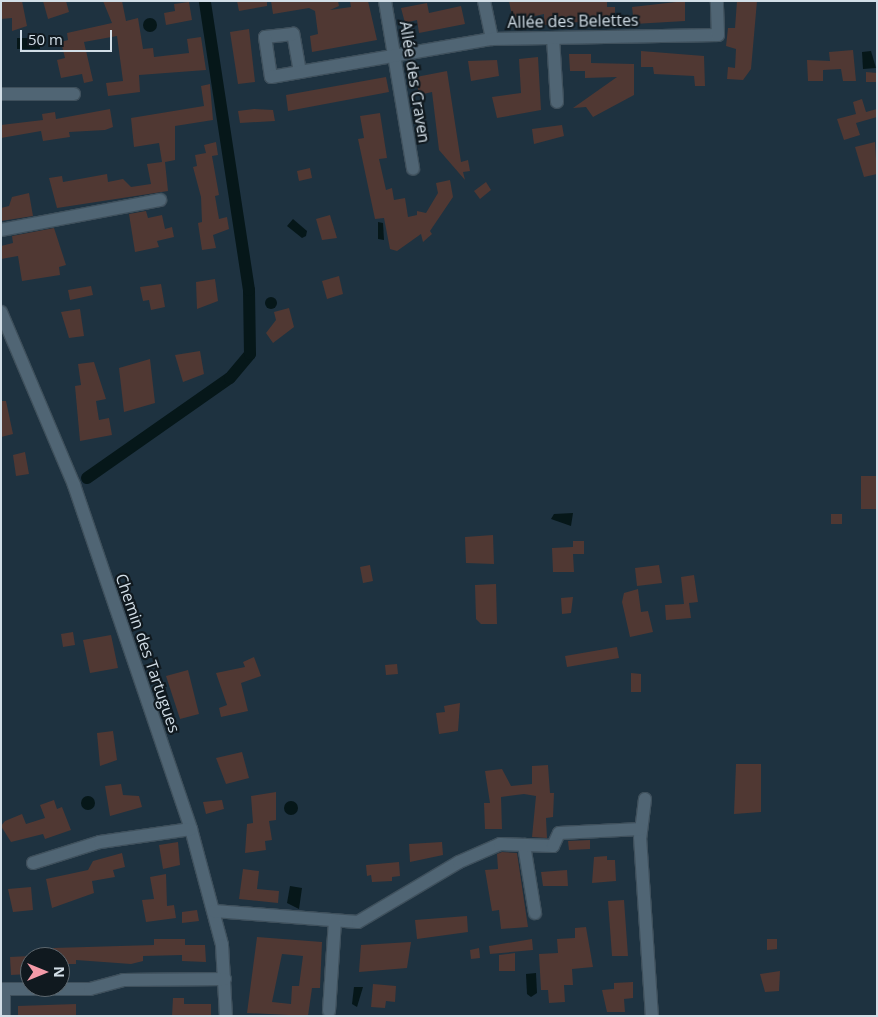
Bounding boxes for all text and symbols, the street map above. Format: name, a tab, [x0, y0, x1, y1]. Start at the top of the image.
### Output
street label: Allée des Belettes	[507, 10, 639, 32]
scale bar	[22, 20, 115, 52]
street label: Allée des Craven	[396, 20, 434, 144]
text: 50 m	[28, 29, 63, 49]
street label: Chemin des Tartugues	[112, 571, 184, 735]
north arrow	[20, 947, 70, 997]
text: N	[50, 966, 69, 978]

